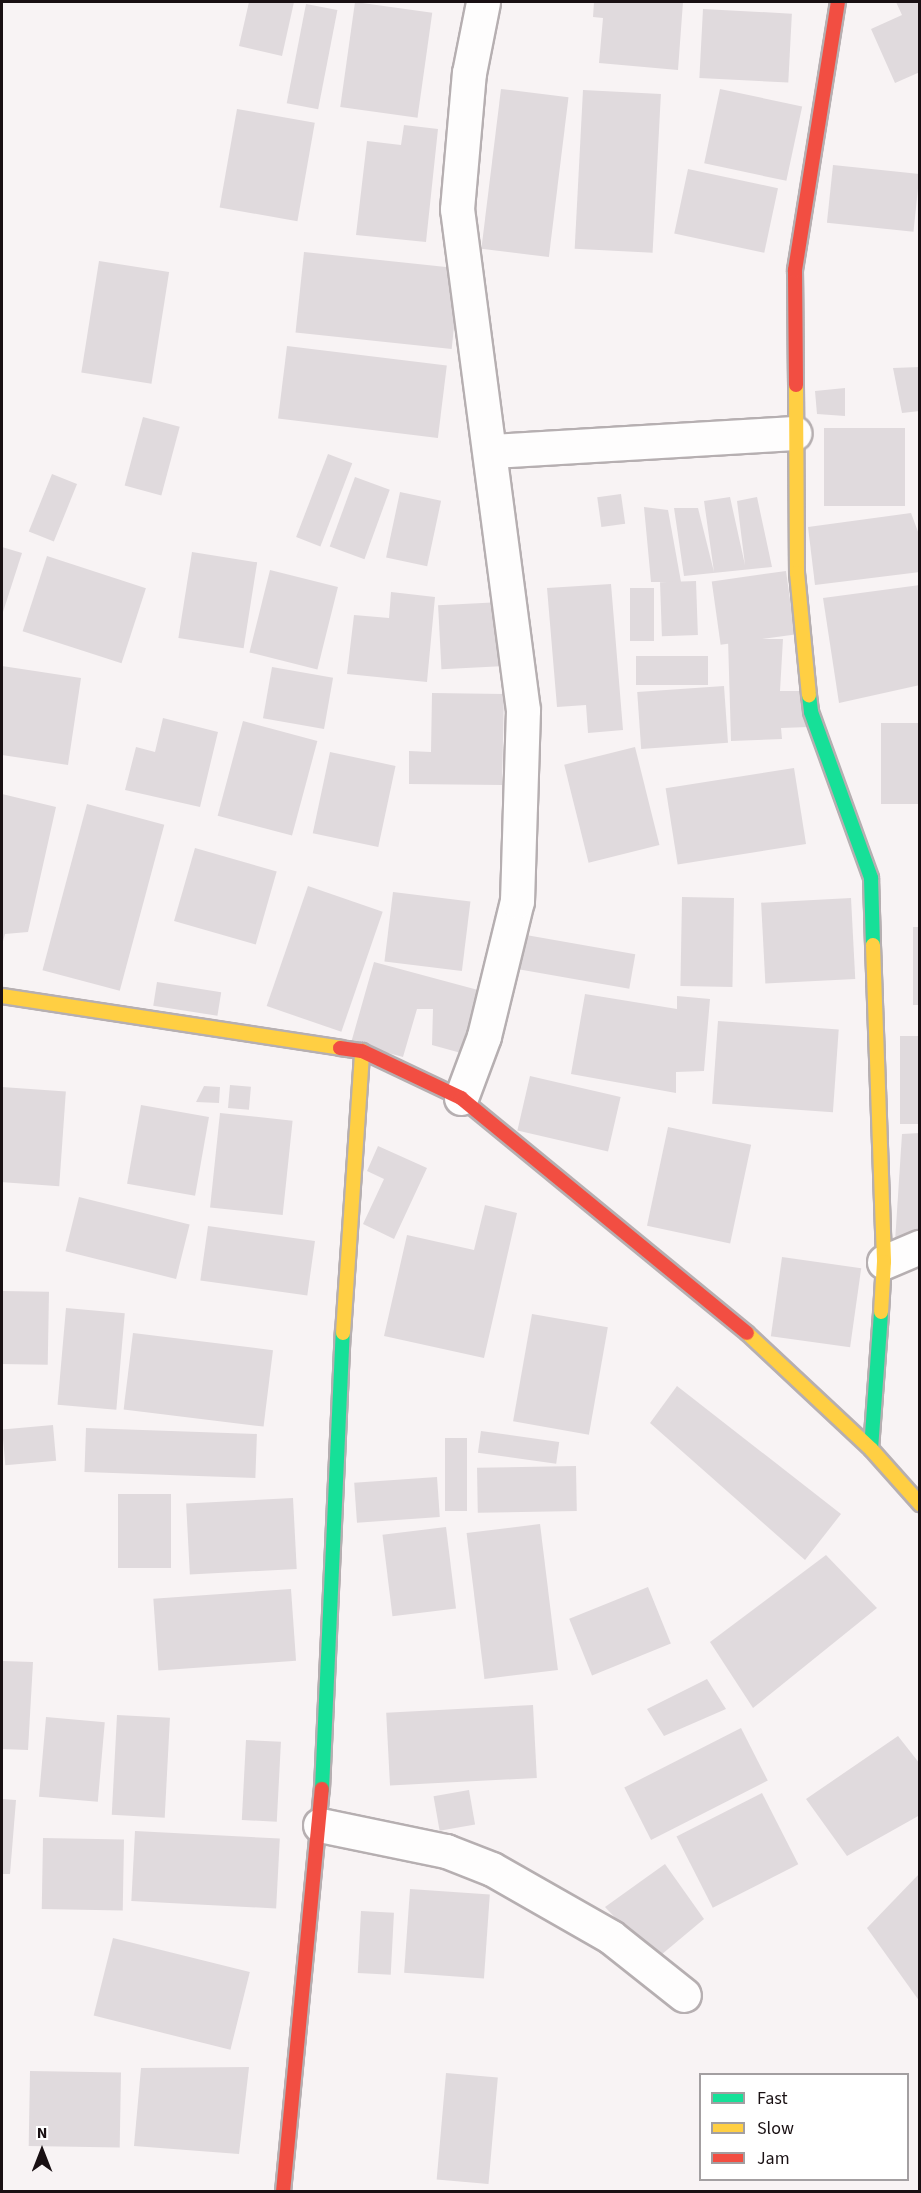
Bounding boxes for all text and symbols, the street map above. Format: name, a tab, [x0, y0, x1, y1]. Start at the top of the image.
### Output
legend	[699, 2073, 909, 2181]
text: Fast	[757, 2086, 788, 2111]
text: Slow	[757, 2116, 794, 2141]
north arrow	[12, 2121, 72, 2181]
text: N	[37, 2122, 47, 2144]
text: Jam	[757, 2146, 790, 2171]

